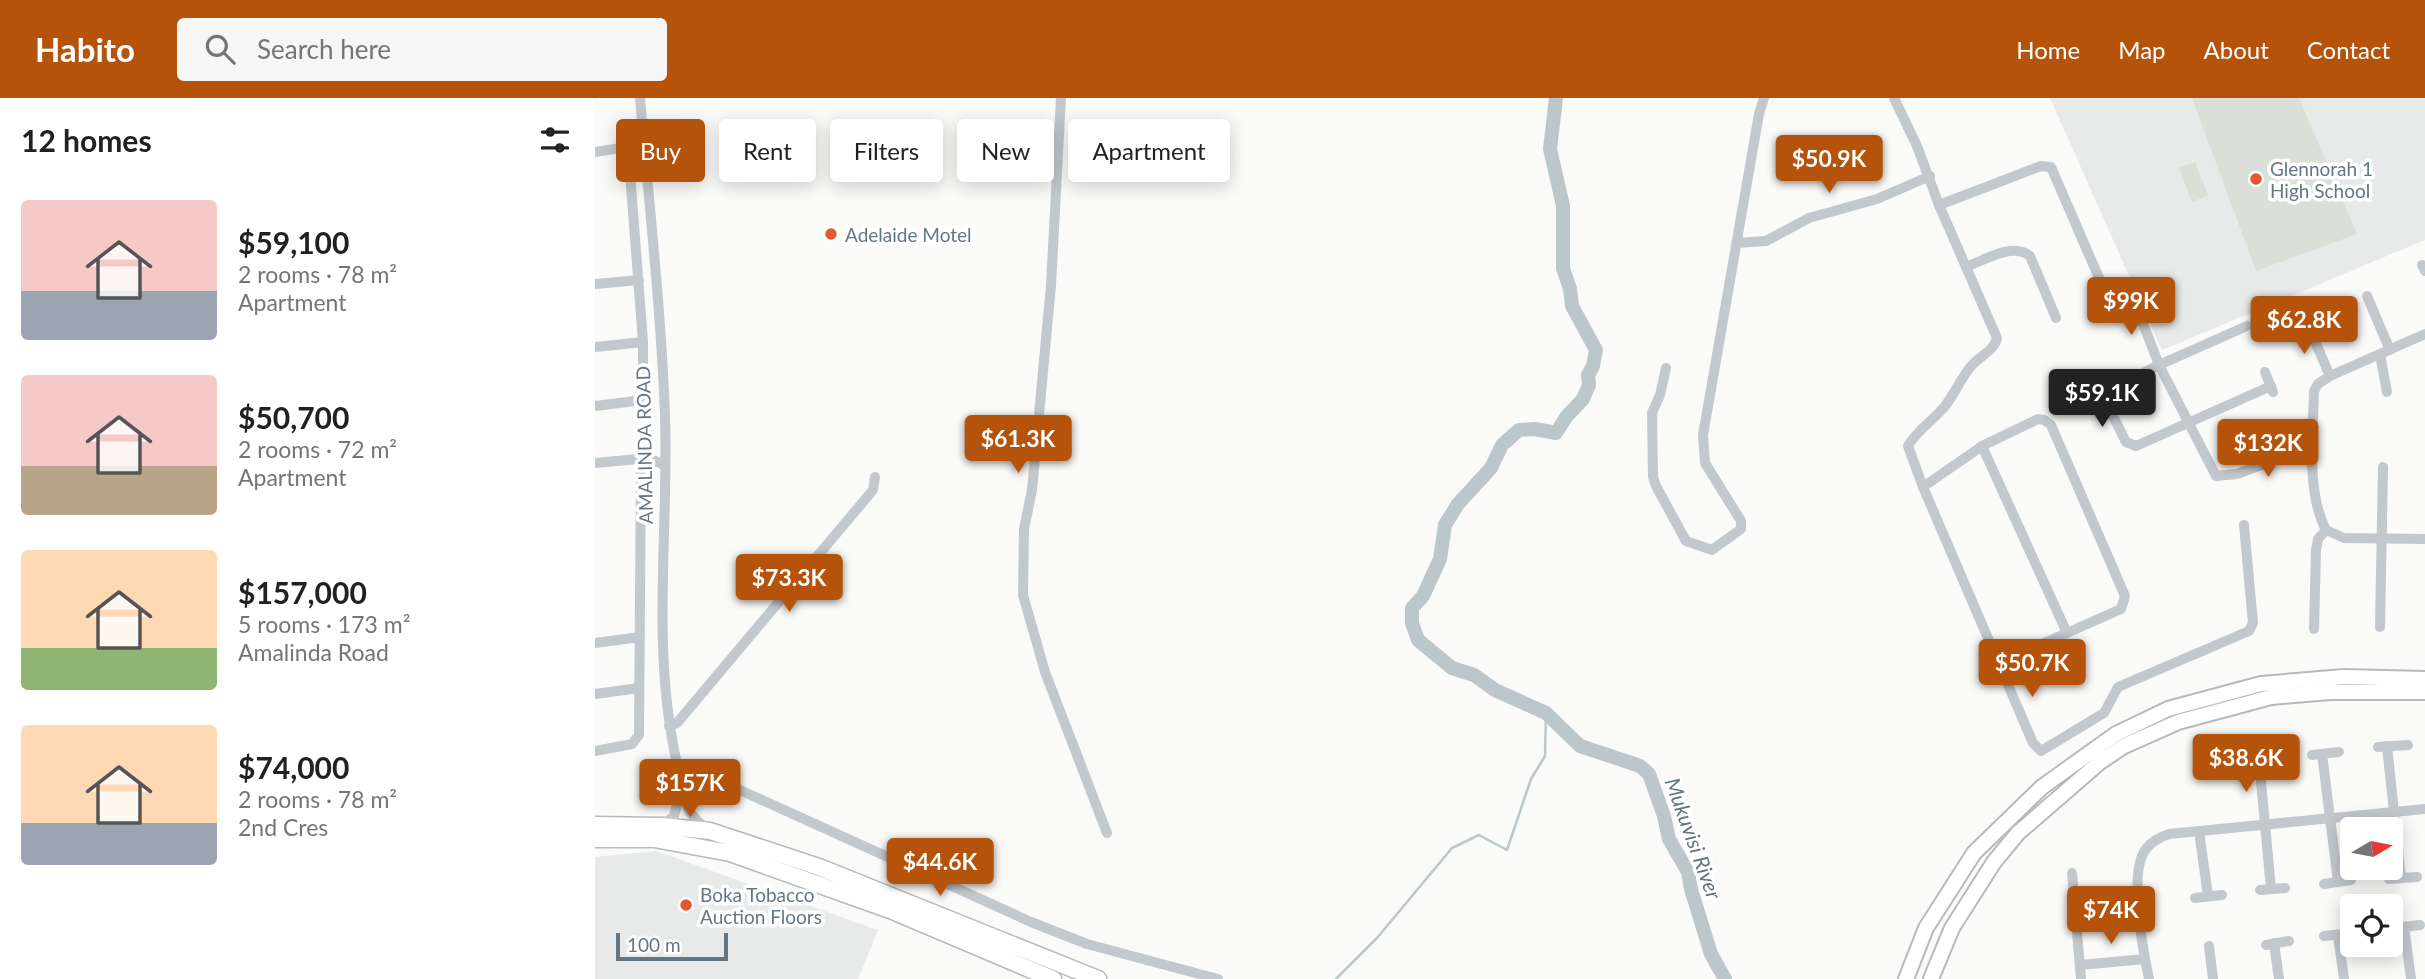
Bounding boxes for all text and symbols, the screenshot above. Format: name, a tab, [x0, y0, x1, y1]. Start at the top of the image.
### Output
search box	[177, 18, 667, 81]
text: Habito	[35, 29, 135, 69]
icon: search	[201, 30, 239, 68]
text: Search here	[257, 33, 391, 65]
text: Home	[2016, 35, 2080, 64]
text: Map	[2118, 35, 2166, 64]
text: About	[2204, 35, 2269, 64]
text: Contact	[2307, 35, 2390, 64]
chip: Buy	[616, 119, 705, 182]
chip: Rent	[719, 119, 816, 182]
chip: Filters	[830, 119, 943, 182]
chip: New	[957, 119, 1054, 182]
chip: Apartment	[1068, 119, 1230, 182]
icon: filters	[536, 121, 574, 159]
text: 12 homes	[21, 122, 152, 158]
pin: $50.9K	[1772, 136, 1886, 195]
text: $50.9K	[1792, 144, 1866, 172]
place label: Glennorah 1 High School	[2270, 157, 2373, 202]
marker: Glennorah 1 High School	[2248, 171, 2264, 187]
place label: Adelaide Motel	[845, 223, 972, 246]
text: $59,100	[238, 224, 349, 260]
marker: Adelaide Motel	[823, 226, 839, 242]
icon: home	[77, 228, 161, 312]
text: 2 rooms · 78 m²	[238, 260, 397, 288]
pin: $99K	[2090, 278, 2172, 337]
text: $99K	[2103, 286, 2159, 314]
text: Apartment	[238, 288, 346, 316]
pin: $62.8K	[2247, 296, 2361, 356]
text: $62.8K	[2267, 305, 2341, 333]
street label: AMALINDA ROAD	[631, 366, 657, 524]
pin: $59.1K	[2045, 370, 2159, 429]
text: $59.1K	[2065, 378, 2139, 406]
text: $50,700	[238, 399, 349, 435]
icon: home	[77, 403, 161, 487]
pin: $61.3K	[961, 416, 1075, 475]
pin: $132K	[2219, 420, 2317, 479]
text: $61.3K	[981, 424, 1055, 452]
text: $132K	[2233, 428, 2303, 456]
text: 2 rooms · 72 m²	[238, 435, 397, 463]
text: Apartment	[238, 463, 346, 491]
pin: $73.3K	[732, 554, 846, 614]
text: $73.3K	[752, 563, 826, 591]
text: $157,000	[238, 574, 367, 610]
icon: home	[77, 578, 161, 662]
text: 5 rooms · 173 m²	[238, 610, 410, 638]
text: Amalinda Road	[238, 638, 389, 666]
pin: $50.7K	[1975, 640, 2089, 699]
text: $50.7K	[1995, 648, 2069, 676]
pin: $38.6K	[2189, 734, 2303, 794]
text: $38.6K	[2209, 743, 2283, 771]
text: $74,000	[238, 749, 349, 785]
icon: home	[77, 753, 161, 837]
pin: $157K	[641, 760, 739, 819]
text: $157K	[655, 768, 725, 796]
water label: Mukuvisi River	[1661, 774, 1728, 903]
text: 2 rooms · 78 m²	[238, 785, 397, 813]
text: 2nd Cres	[238, 813, 328, 841]
north arrow	[2340, 817, 2403, 880]
map controls	[2340, 817, 2403, 957]
pin: $44.6K	[883, 838, 997, 898]
text: $44.6K	[903, 847, 977, 875]
place label: Boka Tobacco Auction Floors	[700, 883, 822, 928]
pin: $74K	[2070, 886, 2152, 946]
button: locate	[2340, 894, 2403, 957]
text: $74K	[2083, 895, 2139, 923]
marker: Boka Tobacco Auction Floors	[678, 897, 694, 913]
scale bar	[616, 930, 728, 962]
text: 100 m	[627, 933, 681, 956]

